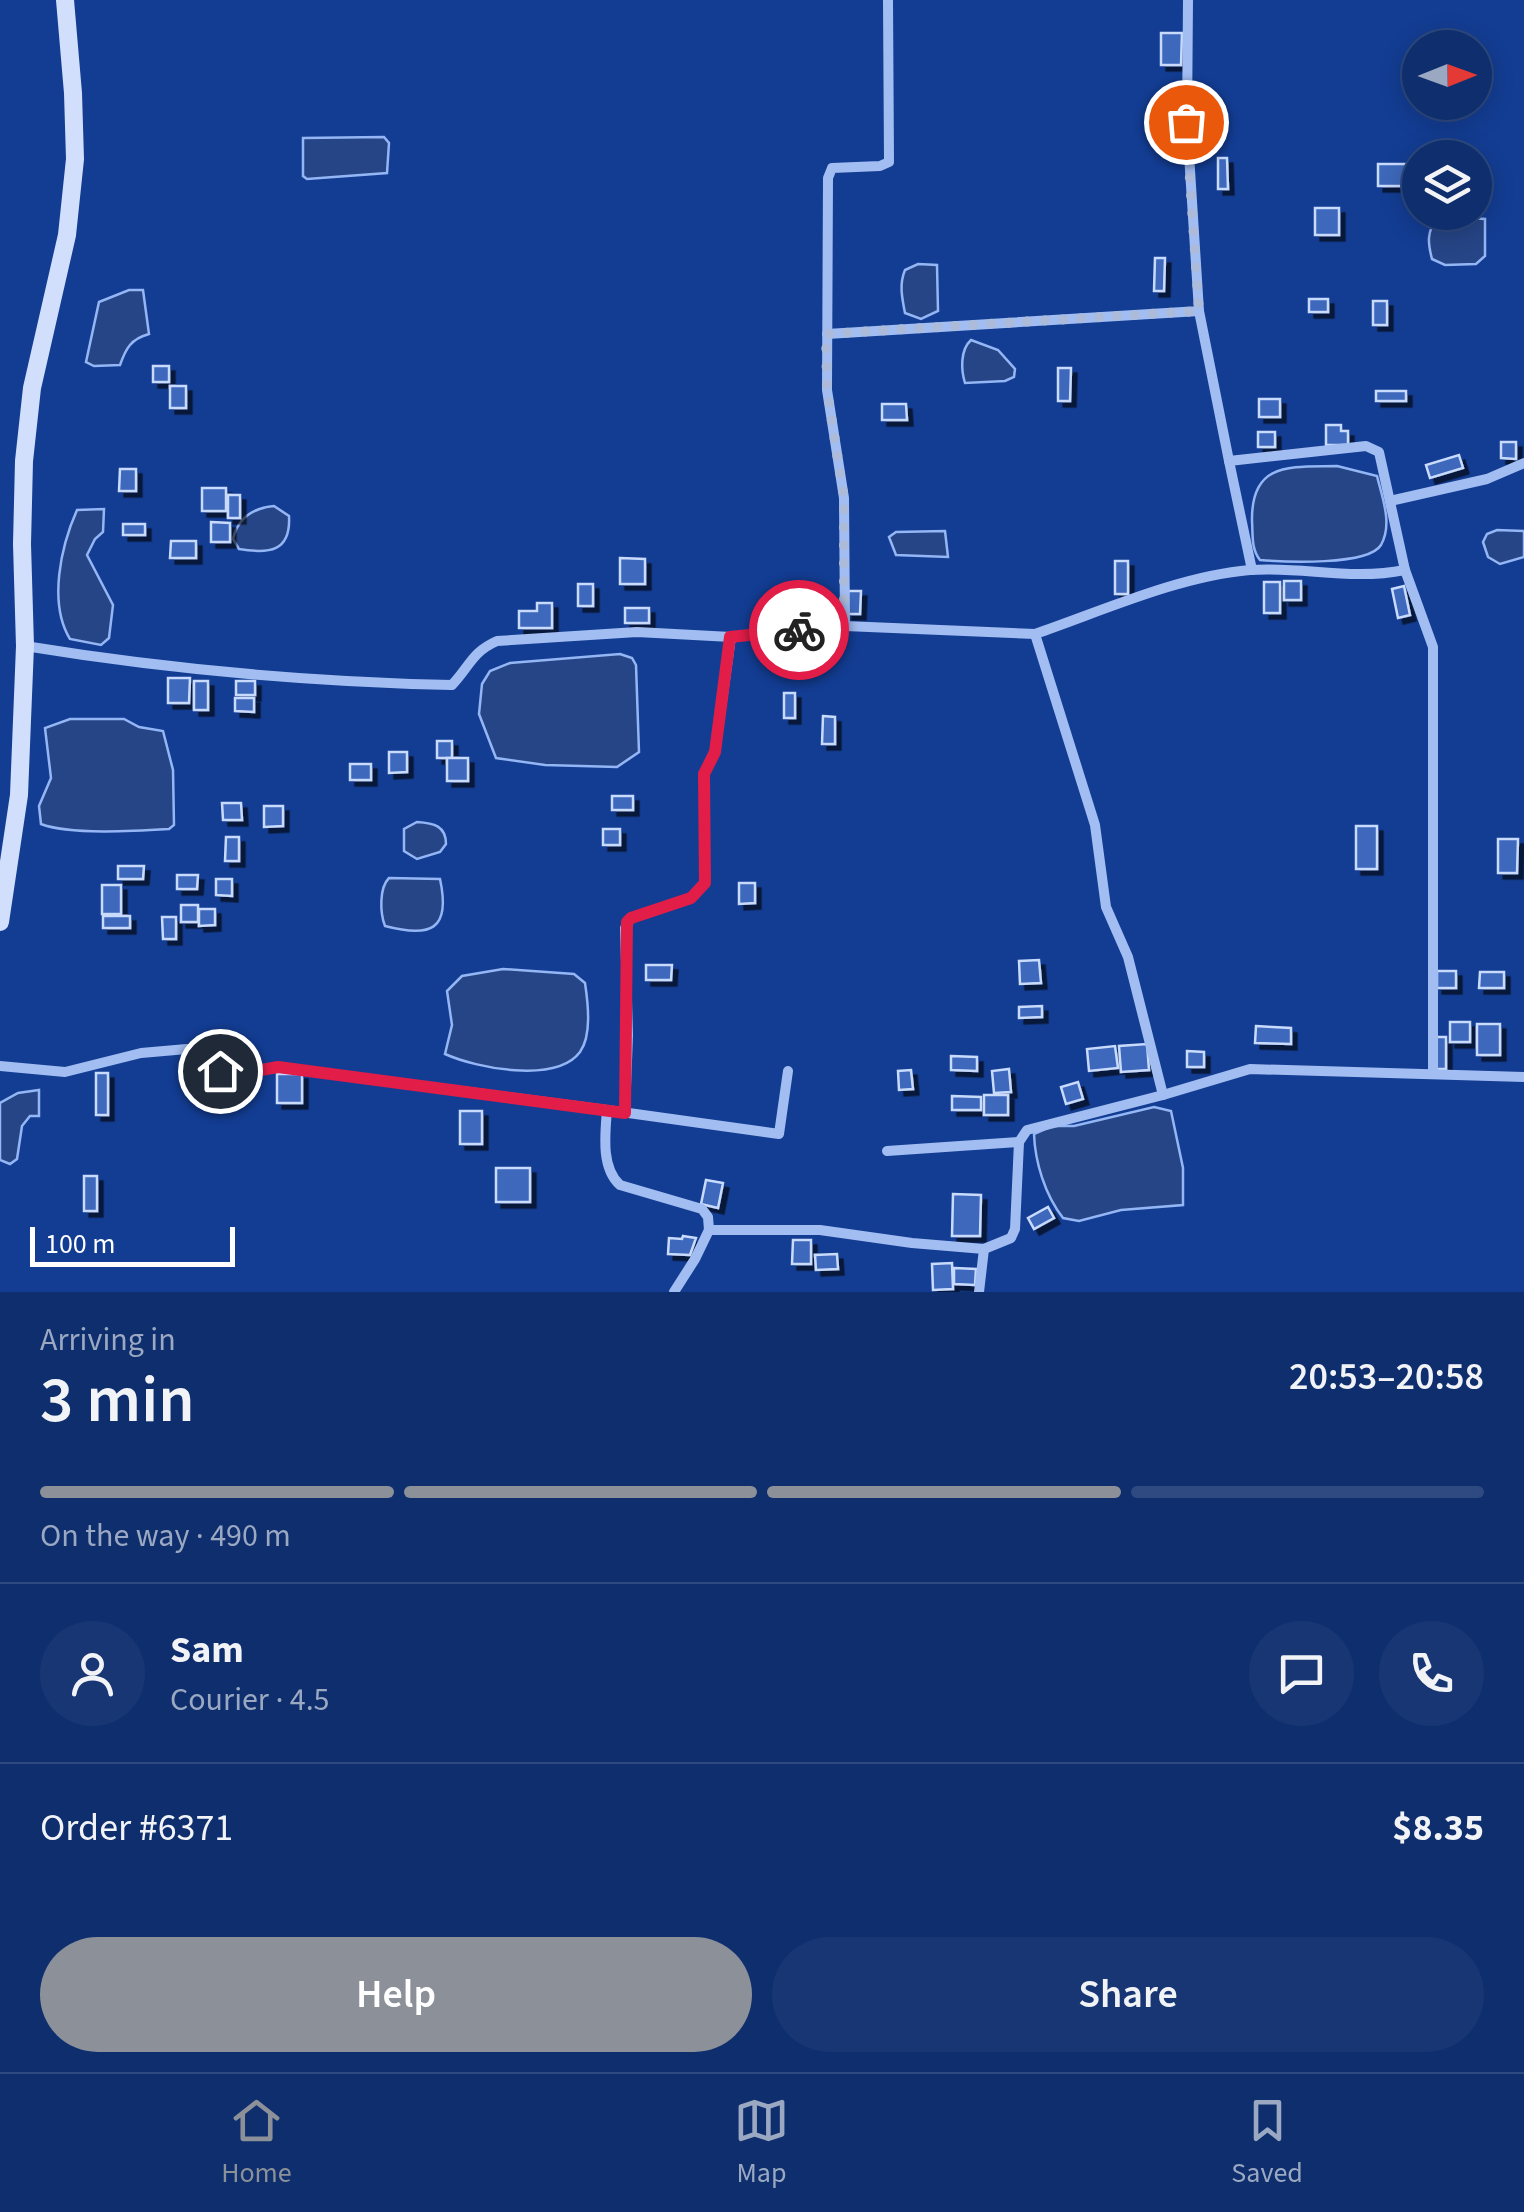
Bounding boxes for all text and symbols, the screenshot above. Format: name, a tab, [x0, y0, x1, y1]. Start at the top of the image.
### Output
north arrow	[1402, 30, 1492, 120]
map controls	[1402, 30, 1492, 230]
pin	[1144, 80, 1229, 165]
icon: bag	[1159, 95, 1214, 150]
button: layers	[1402, 140, 1492, 230]
courier	[749, 580, 849, 680]
icon: bike	[772, 603, 827, 658]
pin	[178, 1029, 263, 1114]
icon: home	[193, 1044, 248, 1099]
scale bar	[30, 1222, 235, 1266]
text: 100 m	[45, 1224, 116, 1264]
text: Arriving in	[40, 1317, 176, 1363]
text: 20:53–20:58	[1289, 1350, 1484, 1404]
text: 3 min	[40, 1354, 195, 1447]
text: On the way · 490 m	[40, 1513, 291, 1559]
button: person	[40, 1621, 145, 1726]
button: chat	[1249, 1621, 1354, 1726]
button: phone	[1379, 1621, 1484, 1726]
text: Sam	[170, 1623, 244, 1677]
text: Courier · 4.5	[170, 1677, 330, 1723]
text: Order #6371	[40, 1801, 233, 1855]
text: $8.35	[1392, 1801, 1484, 1855]
button: Help	[40, 1937, 752, 2052]
button: Share	[772, 1937, 1484, 2052]
tab: Home	[221, 2093, 292, 2193]
tab: Map	[734, 2093, 789, 2193]
tab: Saved	[1231, 2093, 1303, 2193]

